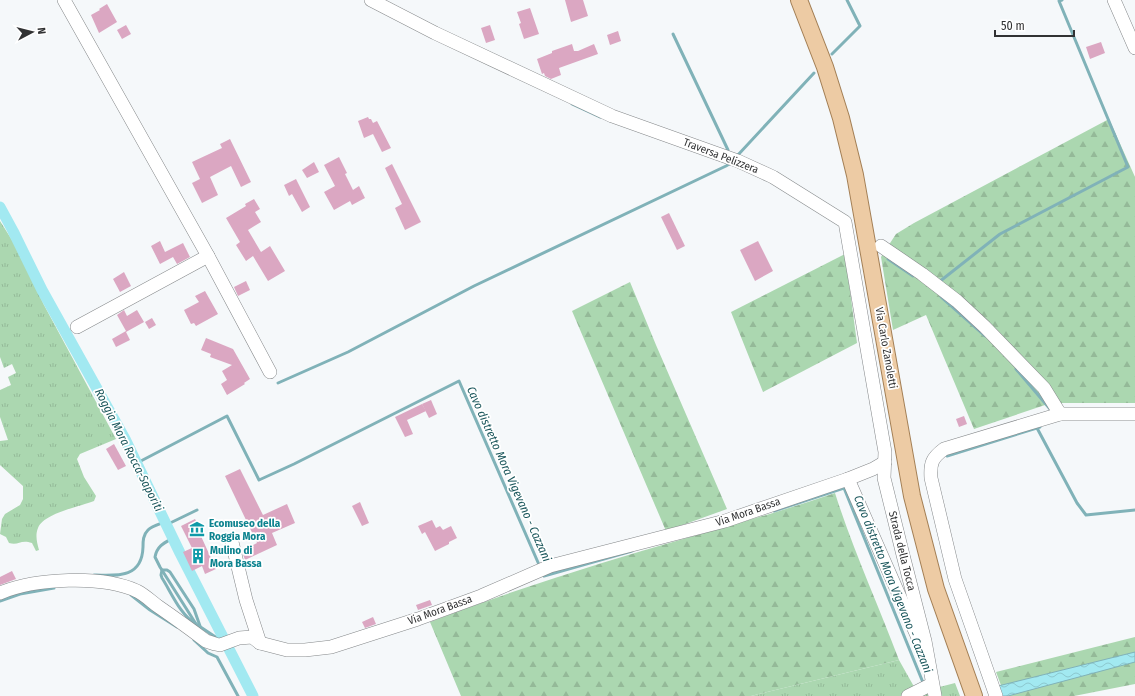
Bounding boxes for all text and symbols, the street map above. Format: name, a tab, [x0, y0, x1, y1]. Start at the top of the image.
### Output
north arrow	[12, 12, 52, 52]
scale bar	[995, 12, 1074, 38]
text: 50 m	[1001, 19, 1025, 33]
text: N	[35, 27, 48, 35]
street label: Traversa Pelizzera	[682, 136, 760, 176]
street label: Via Carlo Zanoletti	[872, 306, 900, 390]
water label: Cavo distretto Mora Vigevano - Cazzani	[464, 384, 554, 564]
water label: Roggia Mora Rocca-Saporiti	[92, 386, 166, 514]
water label: Cavo distretto Mora Vigevano - Cazzani	[851, 493, 935, 675]
street label: Via Mora Bassa	[714, 495, 782, 529]
street label: Strada della Tocca	[886, 510, 918, 592]
place label: Ecomuseo della Roggia Mora	[209, 517, 281, 543]
museum icon: Ecomuseo della Roggia Mora	[188, 520, 206, 538]
place label: Mulino di Mora Bassa	[210, 544, 262, 570]
building icon: Mulino di Mora Bassa	[189, 547, 207, 565]
street label: Via Mora Bassa	[406, 592, 474, 628]

